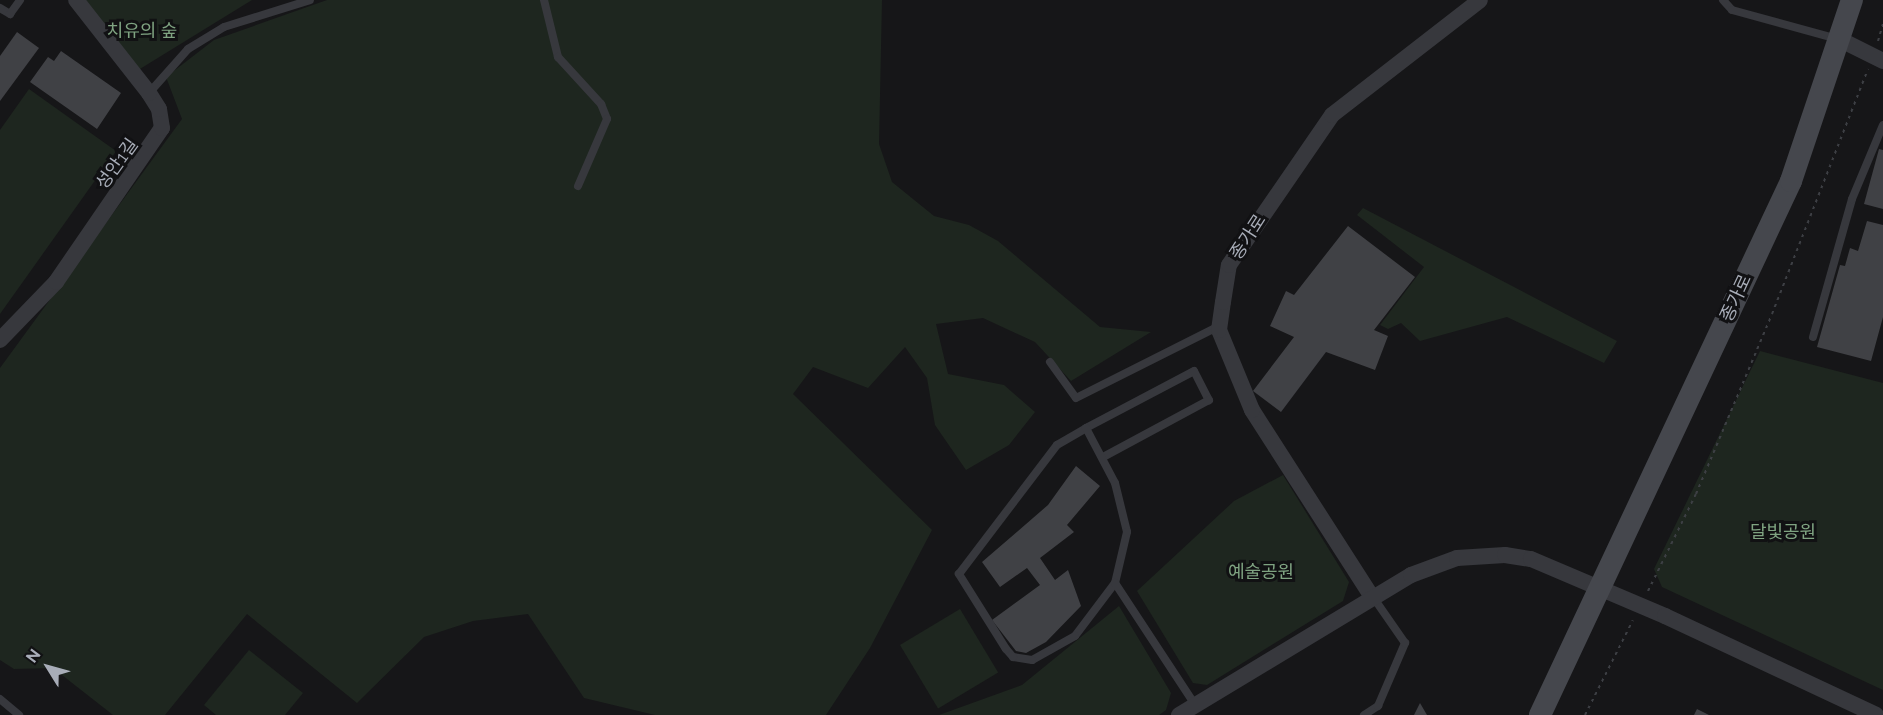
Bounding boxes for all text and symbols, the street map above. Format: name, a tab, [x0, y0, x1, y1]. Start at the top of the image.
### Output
park label: 치유의 숲	[107, 20, 177, 42]
street label: 성안1길	[91, 134, 143, 194]
street label: 종가로	[1225, 210, 1271, 264]
street label: 종가로	[1716, 271, 1756, 325]
park label: 달빛공원	[1750, 521, 1816, 543]
park label: 예술공원	[1228, 561, 1294, 583]
north arrow	[18, 637, 78, 697]
text: N	[22, 645, 44, 666]

